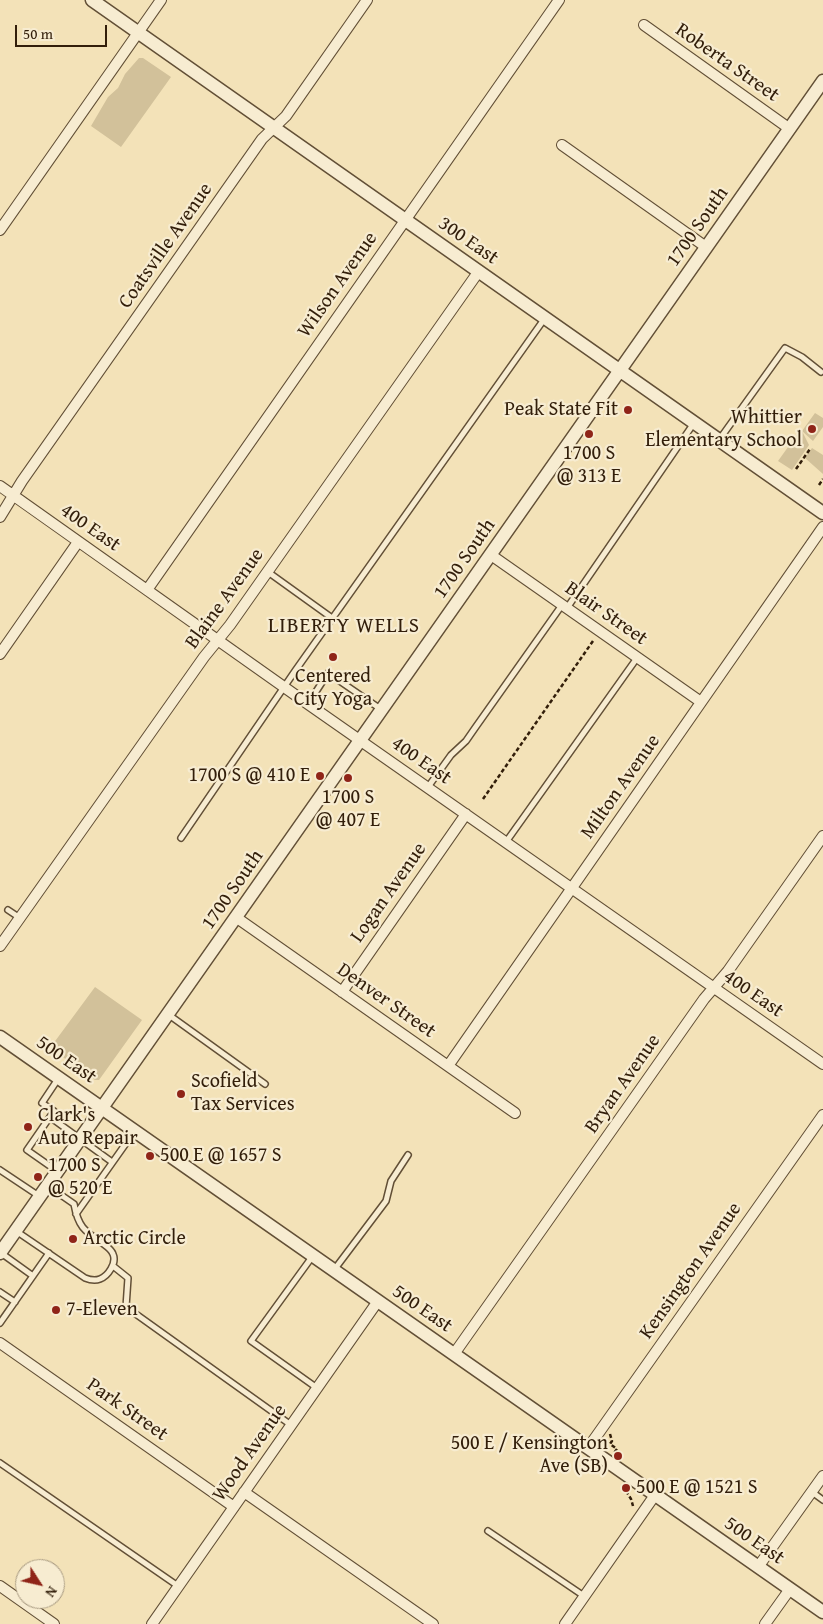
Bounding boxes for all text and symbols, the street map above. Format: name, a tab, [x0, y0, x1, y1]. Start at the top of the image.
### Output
scale bar	[18, 15, 110, 47]
street label: Roberta Street	[670, 18, 784, 108]
text: 50 m	[23, 23, 53, 44]
street label: Coatsville Avenue	[114, 179, 218, 313]
street label: 1700 South	[662, 182, 734, 272]
street label: 300 East	[433, 212, 503, 270]
street label: Wilson Avenue	[293, 228, 383, 342]
place label: Peak State Fit	[504, 398, 618, 422]
marker: Peak State Fit	[622, 404, 634, 416]
place label: Whittier Elementary School	[645, 406, 802, 453]
marker: Whittier Elementary School	[806, 423, 818, 435]
marker: 1700 S @ 313 E	[583, 428, 595, 440]
place label: 1700 S @ 313 E	[557, 442, 621, 489]
street label: 400 East	[55, 499, 125, 557]
street label: 1700 South	[429, 514, 501, 604]
street label: Blaine Avenue	[180, 544, 270, 654]
street label: Blair Street	[560, 577, 652, 651]
district label: LIBERTY WELLS	[266, 614, 422, 640]
marker: Centered City Yoga	[327, 651, 339, 663]
place label: Centered City Yoga	[294, 665, 372, 712]
street label: Milton Avenue	[576, 730, 666, 844]
street label: 400 East	[386, 732, 456, 790]
place label: 1700 S @ 410 E	[188, 764, 310, 788]
marker: 1700 S @ 410 E	[314, 770, 326, 782]
marker: 1700 S @ 407 E	[342, 772, 354, 784]
place label: 1700 S @ 407 E	[316, 786, 380, 833]
street label: Logan Avenue	[346, 838, 432, 948]
street label: 1700 South	[197, 845, 269, 935]
street label: Denver Street	[332, 958, 440, 1044]
street label: 400 East	[718, 965, 788, 1023]
street label: Bryan Avenue	[580, 1030, 666, 1138]
street label: 500 East	[31, 1031, 101, 1089]
place label: Scofield Tax Services	[191, 1070, 295, 1117]
marker: Scofield Tax Services	[175, 1088, 187, 1100]
place label: Clark's Auto Repair	[38, 1104, 138, 1151]
marker: Clark's Auto Repair	[22, 1121, 34, 1133]
place label: 500 E @ 1657 S	[160, 1144, 282, 1168]
marker: 500 E @ 1657 S	[144, 1150, 156, 1162]
place label: 1700 S @ 520 E	[48, 1154, 112, 1201]
marker: 1700 S @ 520 E	[32, 1171, 44, 1183]
street label: Kensington Avenue	[635, 1198, 747, 1344]
place label: Arctic Circle	[83, 1227, 186, 1251]
marker: Arctic Circle	[67, 1233, 79, 1245]
street label: 500 East	[387, 1280, 457, 1338]
place label: 7-Eleven	[66, 1298, 138, 1322]
marker: 7-Eleven	[50, 1304, 62, 1316]
street label: Park Street	[82, 1373, 172, 1447]
street label: Wood Avenue	[208, 1400, 292, 1506]
place label: 500 E / Kensington Ave (SB)	[451, 1432, 608, 1479]
marker: 500 E / Kensington Ave (SB)	[612, 1450, 624, 1462]
place label: 500 E @ 1521 S	[636, 1476, 758, 1500]
marker: 500 E @ 1521 S	[620, 1482, 632, 1494]
street label: 500 East	[719, 1512, 789, 1570]
north arrow	[15, 1559, 65, 1609]
text: N	[41, 1582, 62, 1602]

